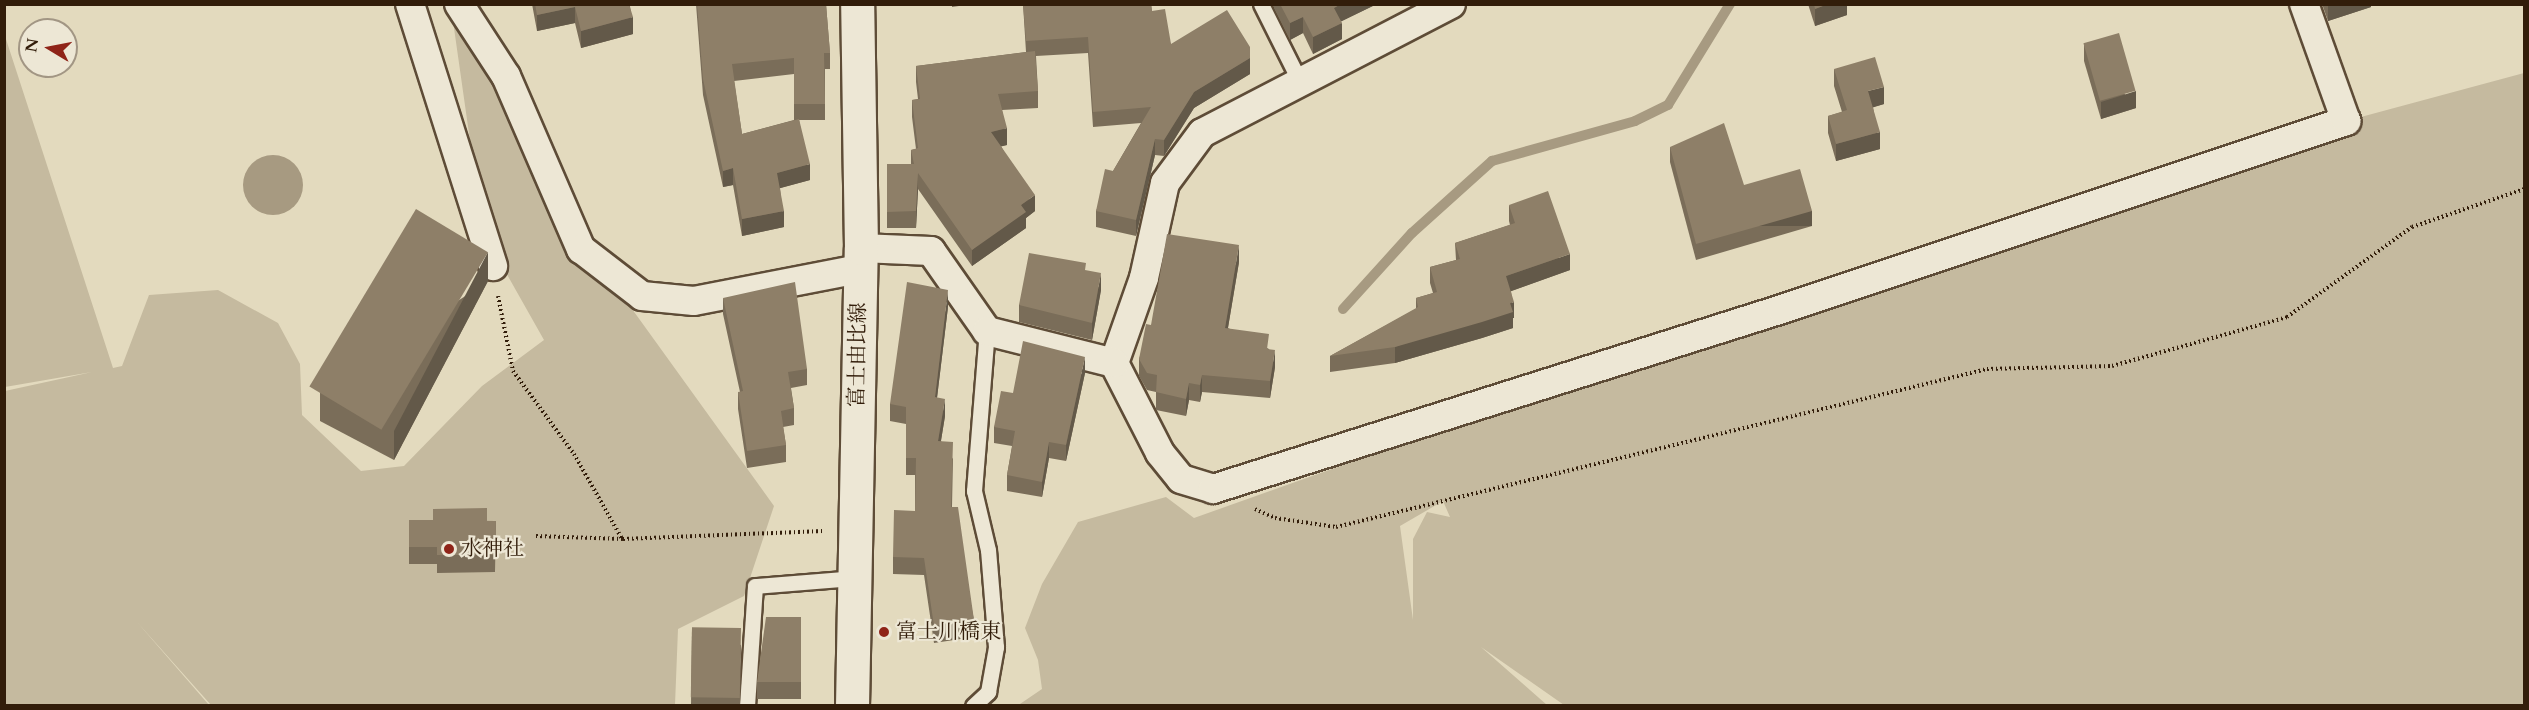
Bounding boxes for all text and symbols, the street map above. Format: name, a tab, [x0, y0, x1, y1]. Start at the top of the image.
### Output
north arrow	[18, 18, 78, 78]
text: N	[20, 36, 44, 54]
street label: 富士由比線	[844, 302, 872, 408]
place label: 水神社	[461, 536, 524, 562]
marker: 水神社	[442, 542, 456, 556]
place label: 富士川橋東	[896, 619, 1001, 645]
marker: 富士川橋東	[877, 625, 891, 639]

